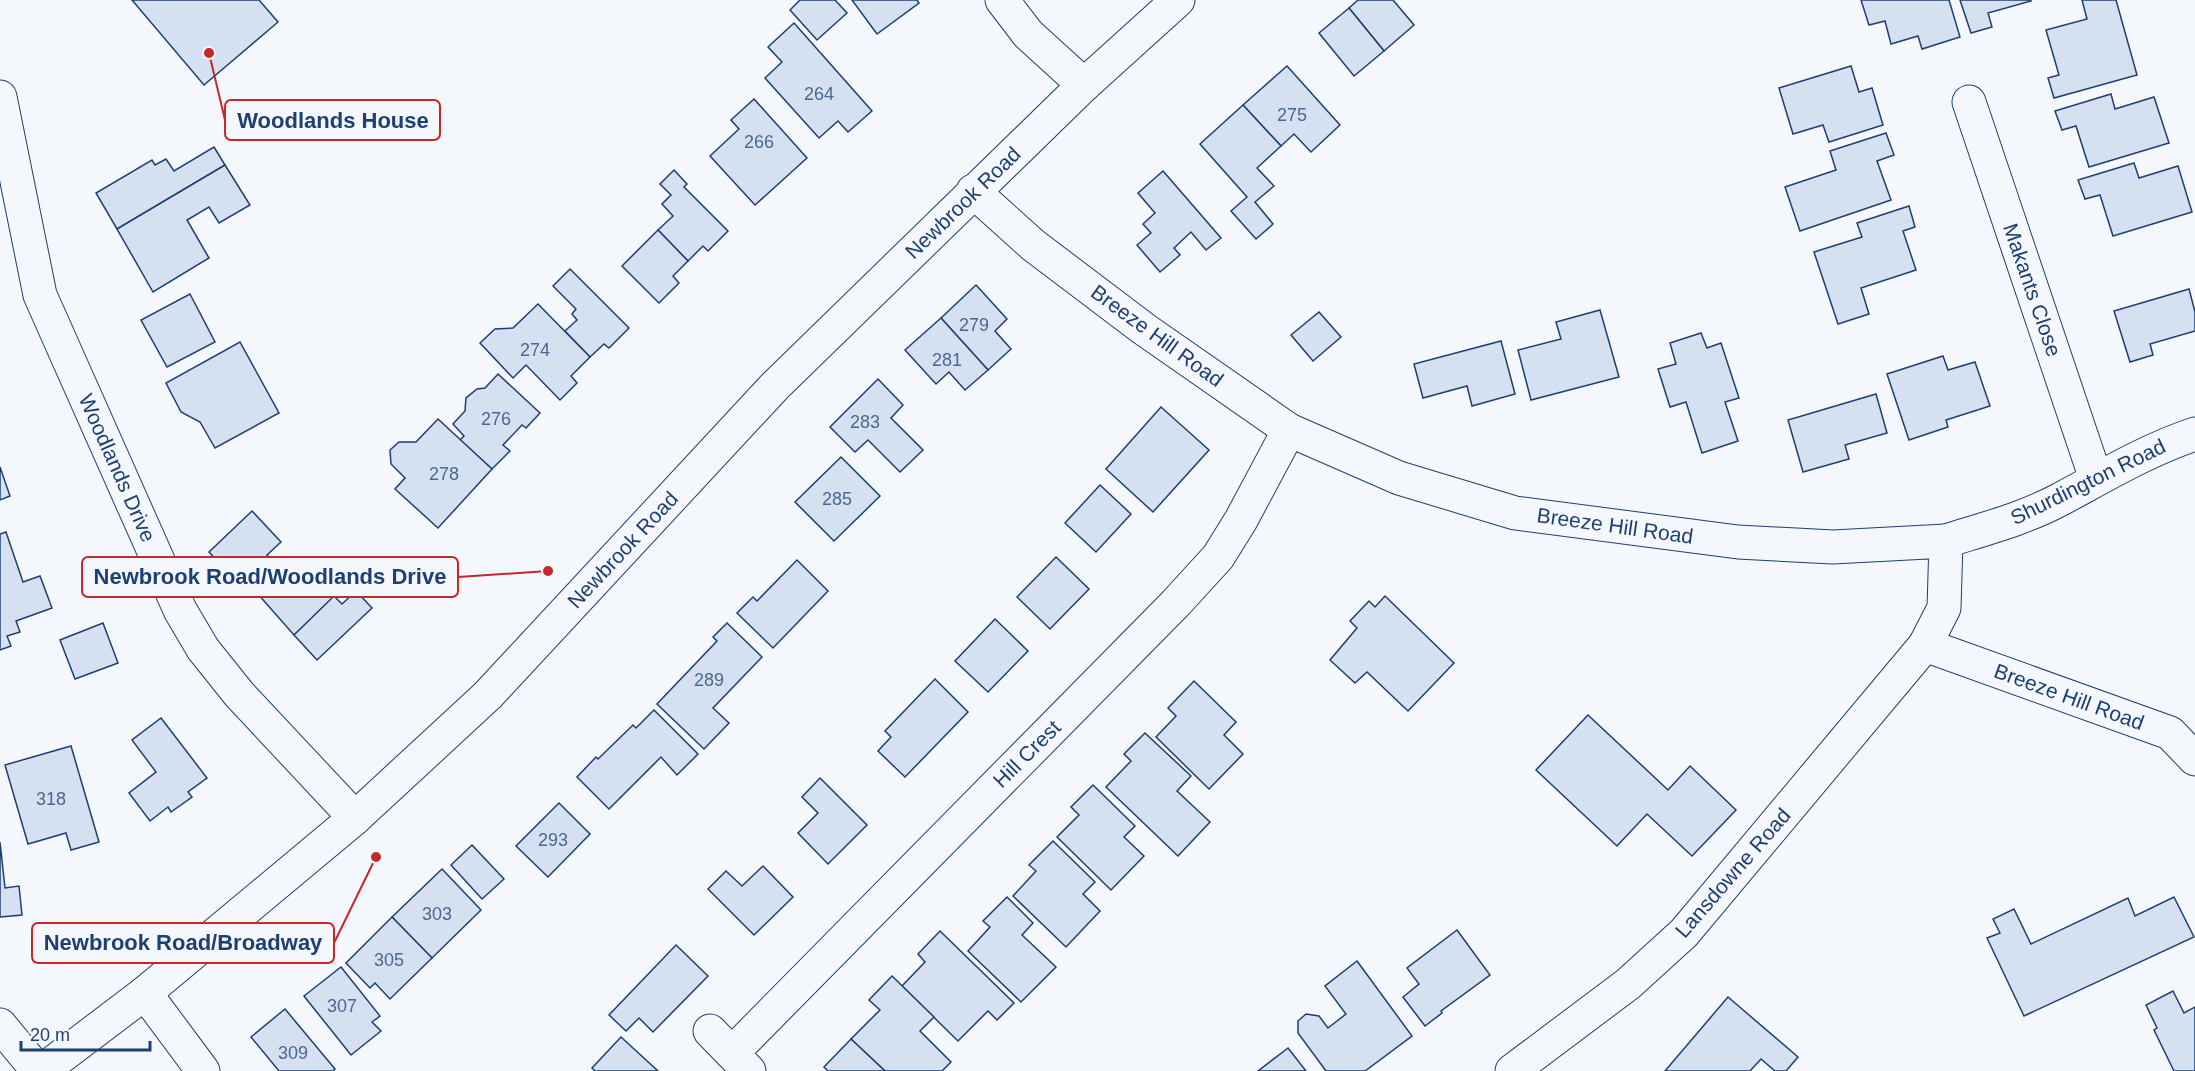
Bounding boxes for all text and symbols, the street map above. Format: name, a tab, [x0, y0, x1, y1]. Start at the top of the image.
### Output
house number: 264	[804, 84, 834, 104]
callout: Woodlands House	[225, 100, 440, 140]
house number: 275	[1277, 105, 1307, 125]
text: Woodlands House	[237, 108, 429, 133]
house number: 266	[744, 132, 774, 152]
street label: Newbrook Road	[901, 142, 1025, 263]
street label: Makants Close	[1999, 220, 2066, 359]
street label: Breeze Hill Road	[1087, 280, 1228, 391]
house number: 279	[959, 315, 989, 335]
house number: 274	[520, 340, 550, 360]
house number: 281	[932, 350, 962, 370]
street label: Woodlands Drive	[75, 390, 160, 545]
house number: 276	[481, 409, 511, 429]
house number: 283	[850, 412, 880, 432]
street label: Shurdington Road	[2007, 434, 2169, 529]
house number: 278	[429, 464, 459, 484]
street label: Newbrook Road	[563, 487, 682, 613]
house number: 285	[822, 489, 852, 509]
street label: Breeze Hill Road	[1535, 503, 1695, 548]
callout: Newbrook Road/Woodlands Drive	[82, 557, 458, 597]
text: Newbrook Road/Woodlands Drive	[94, 564, 446, 589]
street label: Breeze Hill Road	[1991, 659, 2147, 734]
house number: 289	[694, 670, 724, 690]
street label: Hill Crest	[988, 715, 1065, 792]
house number: 318	[36, 789, 66, 809]
street label: Lansdowne Road	[1670, 803, 1795, 942]
house number: 293	[538, 830, 568, 850]
house number: 303	[422, 904, 452, 924]
callout: Newbrook Road/Broadway	[32, 923, 334, 963]
text: Newbrook Road/Broadway	[44, 930, 323, 955]
house number: 305	[374, 950, 404, 970]
house number: 307	[327, 996, 357, 1016]
scale bar	[21, 1014, 150, 1052]
text: 20 m	[30, 1025, 70, 1045]
house number: 309	[278, 1043, 308, 1063]

